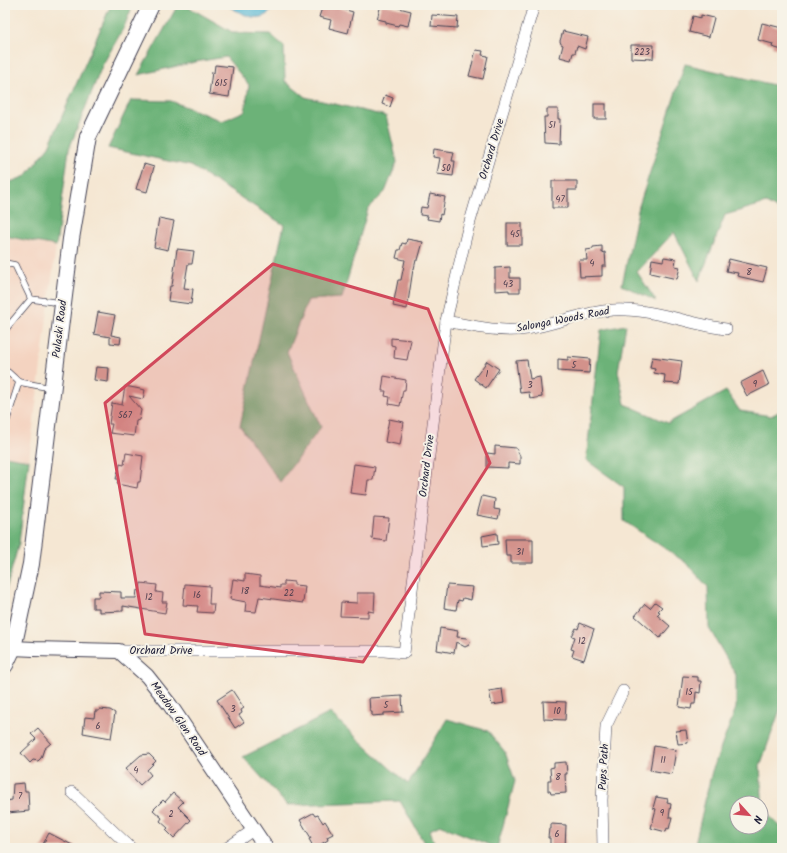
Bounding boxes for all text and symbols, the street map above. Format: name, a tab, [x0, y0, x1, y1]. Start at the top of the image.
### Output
house number: 223	[634, 45, 650, 60]
house number: 615	[215, 76, 228, 91]
street label: Orchard Drive	[474, 116, 510, 182]
house number: 51	[548, 118, 556, 133]
house number: 50	[441, 161, 451, 176]
house number: 47	[555, 192, 565, 207]
house number: 45	[510, 227, 521, 242]
house number: 4	[590, 256, 595, 271]
house number: 8	[746, 265, 752, 280]
house number: 43	[503, 277, 513, 292]
street label: Pulaski Road	[48, 299, 73, 359]
street label: Salonga Woods Road	[515, 302, 612, 338]
house number: 5	[572, 358, 578, 373]
house number: 1	[486, 367, 489, 382]
house number: 9	[753, 377, 758, 392]
house number: 3	[527, 378, 533, 393]
house number: 567	[118, 408, 133, 423]
street label: Orchard Drive	[414, 434, 440, 498]
house number: 31	[516, 545, 524, 560]
house number: 18	[241, 584, 250, 599]
house number: 22	[284, 586, 294, 601]
house number: 16	[193, 588, 201, 603]
house number: 12	[145, 590, 153, 605]
house number: 12	[578, 634, 586, 649]
street label: Orchard Drive	[130, 642, 192, 660]
street label: Meadow Glen Road	[145, 678, 211, 761]
house number: 15	[685, 685, 694, 700]
house number: 5	[384, 698, 390, 713]
house number: 3	[230, 702, 236, 717]
house number: 10	[553, 704, 561, 719]
house number: 6	[95, 719, 101, 734]
street label: Pups Path	[594, 743, 614, 791]
house number: 11	[660, 753, 666, 768]
house number: 4	[134, 763, 139, 778]
house number: 8	[555, 770, 561, 785]
house number: 7	[18, 789, 23, 804]
north arrow	[729, 795, 769, 835]
house number: 9	[660, 806, 665, 821]
house number: 2	[168, 807, 174, 822]
text: N	[747, 812, 767, 826]
house number: 6	[554, 827, 560, 842]

